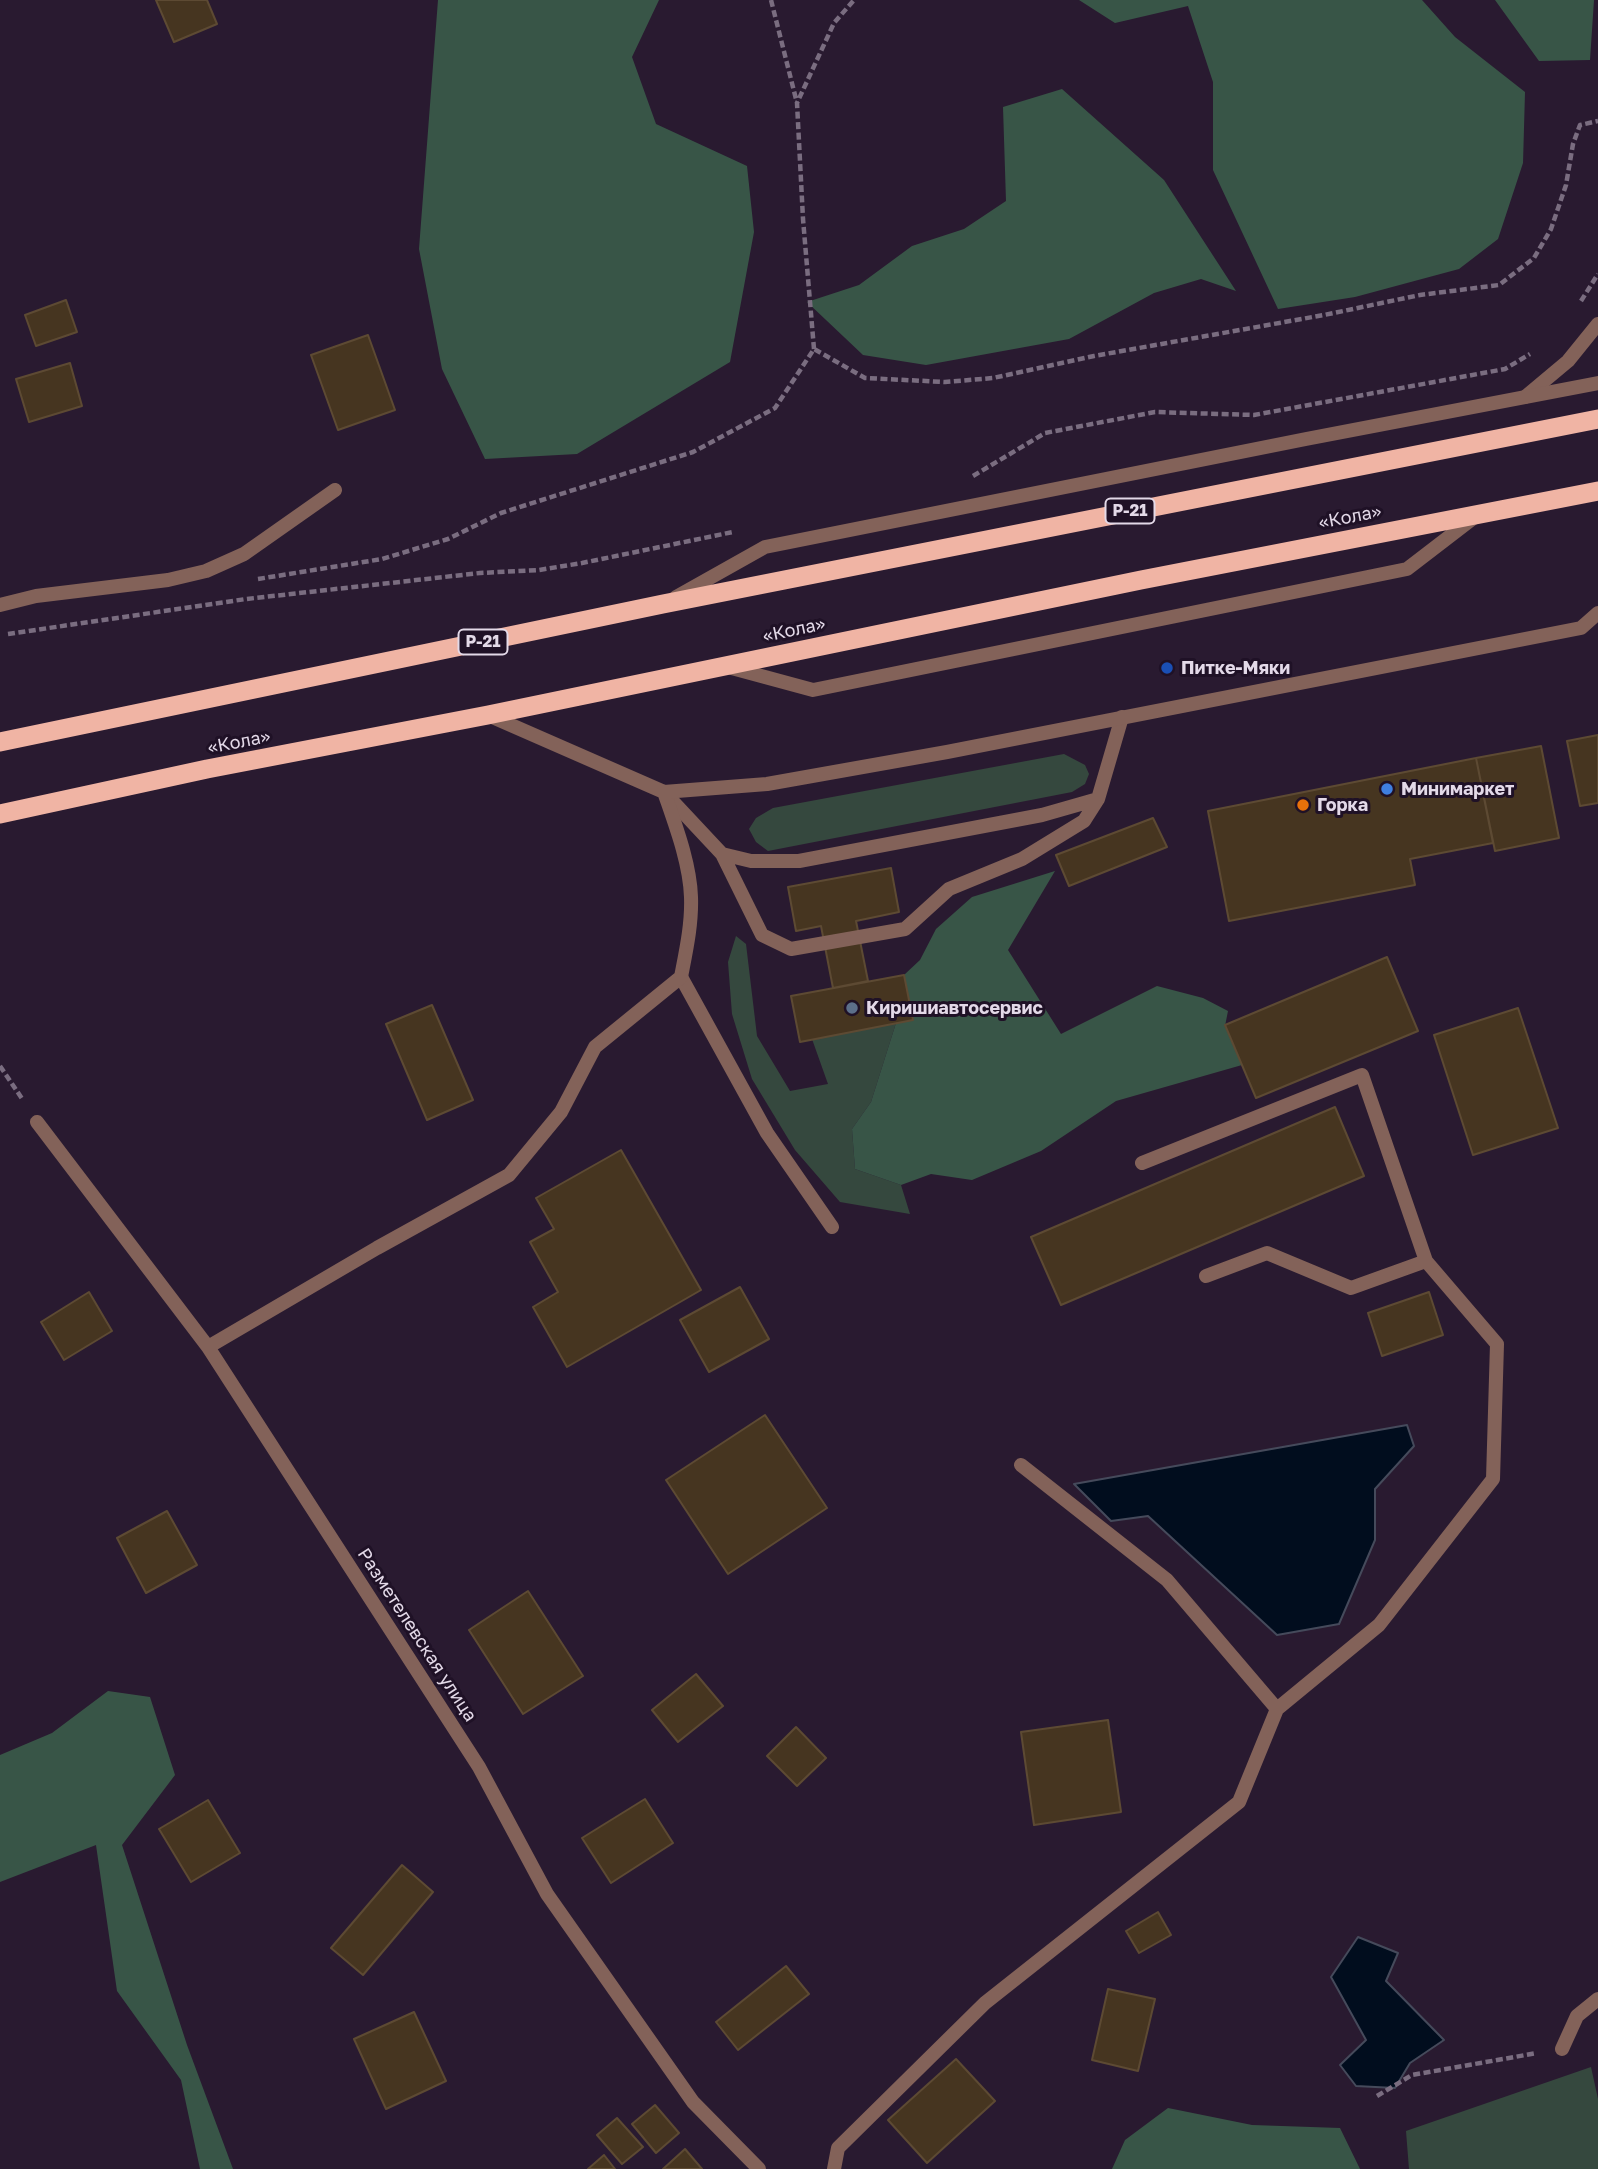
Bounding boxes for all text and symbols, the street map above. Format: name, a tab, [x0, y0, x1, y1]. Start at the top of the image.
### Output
road number: Р-21	[1106, 498, 1154, 524]
street label: «Кола»	[1317, 500, 1383, 534]
street label: «Кола»	[761, 613, 827, 647]
road number: Р-21	[458, 629, 508, 654]
place label: Питке-Мяки	[1181, 657, 1290, 679]
marker: Питке-Мяки	[1159, 660, 1175, 676]
street label: «Кола»	[206, 725, 272, 759]
place label: Минимаркет	[1401, 778, 1514, 800]
marker: Минимаркет	[1379, 781, 1395, 797]
place label: Горка	[1317, 794, 1368, 816]
marker: Горка	[1295, 797, 1311, 813]
place label: Киришиавтосервис	[866, 997, 1043, 1019]
marker: Киришиавтосервис	[844, 1000, 860, 1016]
street label: Разметелевская улица	[353, 1544, 481, 1726]

